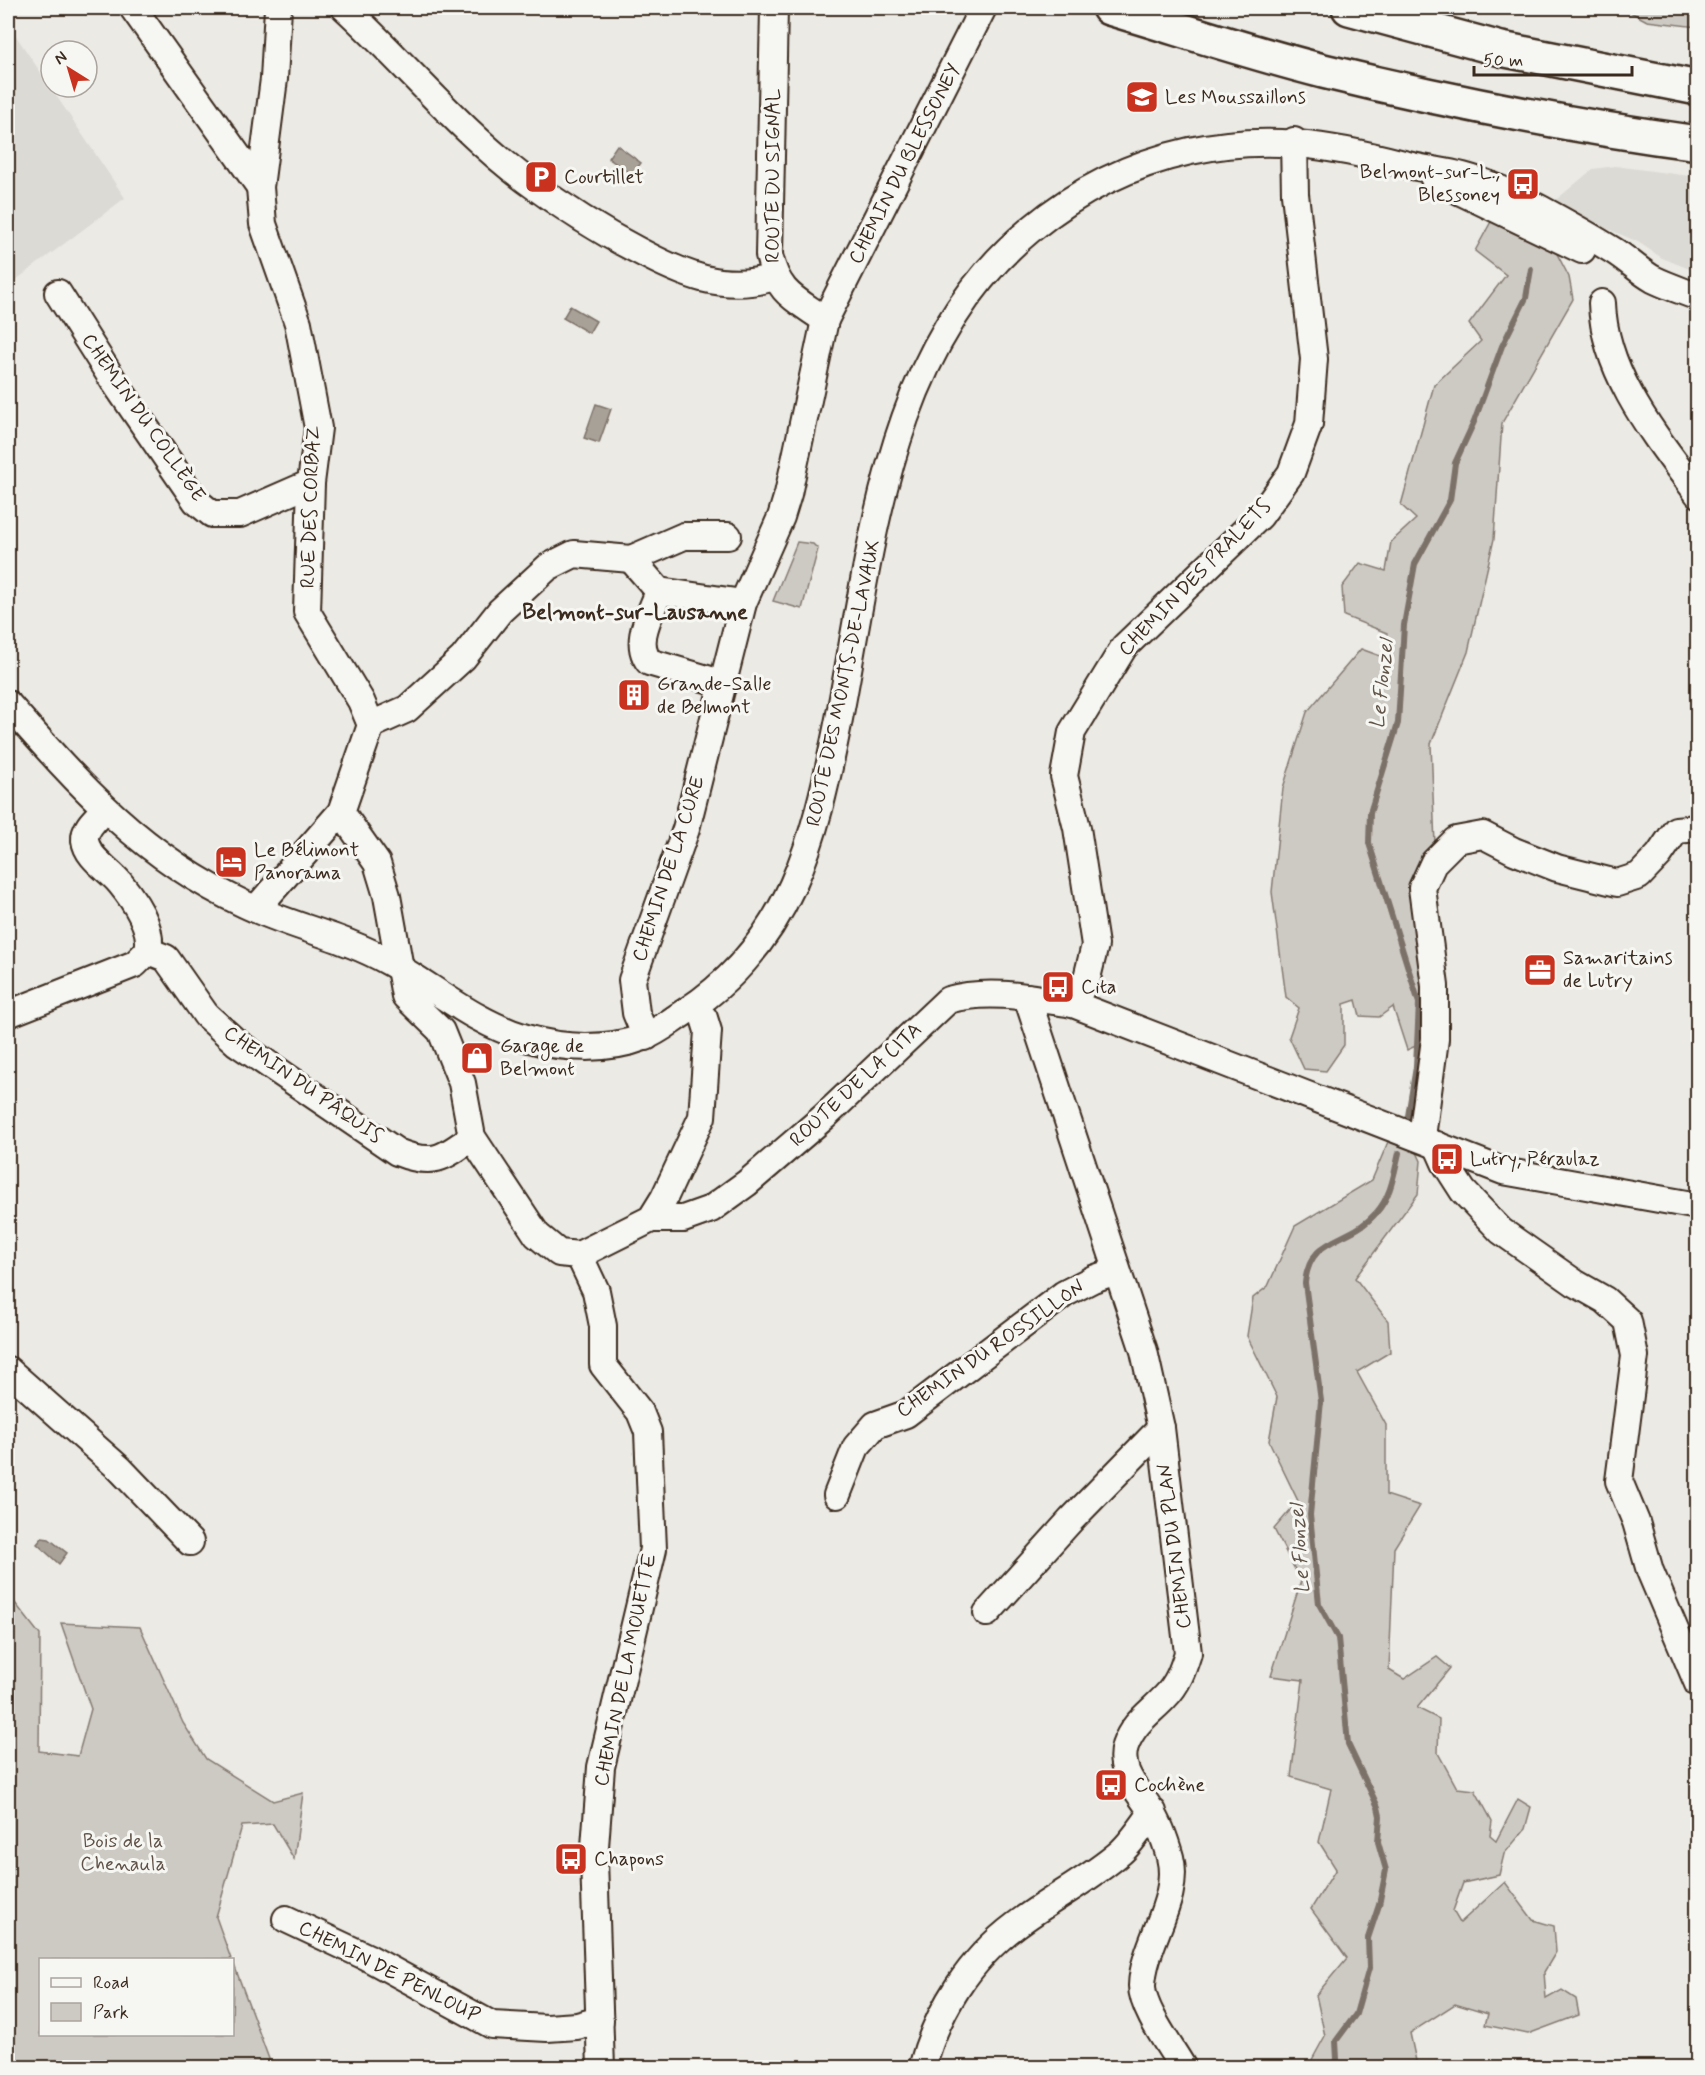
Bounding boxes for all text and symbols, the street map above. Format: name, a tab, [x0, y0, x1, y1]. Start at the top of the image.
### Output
north arrow	[39, 39, 99, 99]
scale bar	[1474, 39, 1632, 77]
text: N	[50, 47, 71, 70]
text: 50 m	[1483, 49, 1523, 73]
street label: CHEMIN DU BLESSONEY	[843, 59, 967, 269]
school or university icon: Les Moussaillons	[1124, 79, 1160, 115]
place label: Les Moussaillons	[1165, 84, 1306, 111]
street label: ROUTE DU SIGNAL	[760, 88, 787, 263]
parking icon: Courtillet	[523, 159, 559, 195]
place label: Belmont-sur-L., Blessoney	[1360, 159, 1500, 209]
place label: Courtillet	[564, 164, 644, 191]
bus stop icon: Belmont-sur-L., Blessoney	[1505, 166, 1541, 202]
street label: CHEMIN DU COLLÈGE	[75, 328, 211, 508]
street label: RUE DES CORBAZ	[295, 425, 327, 589]
street label: CHEMIN DES PRALETS	[1113, 493, 1277, 663]
street label: ROUTE DES MONTS-DE-LAVAUX	[800, 537, 888, 829]
district label: Belmont-sur-Lausanne	[522, 599, 748, 627]
water label: Le Flonzel	[1363, 635, 1401, 730]
place label: Grande-Salle de Belmont	[657, 671, 771, 721]
building icon: Grande-Salle de Belmont	[616, 677, 652, 713]
street label: CHEMIN DE LA CURE	[626, 773, 712, 965]
place label: Le Bélimont Panorama	[254, 837, 359, 887]
hotel icon: Le Bélimont Panorama	[213, 844, 249, 880]
place label: Samaritains de Lutry	[1563, 945, 1673, 995]
office icon: Samaritains de Lutry	[1522, 952, 1558, 988]
bus stop icon: Cita	[1040, 969, 1076, 1005]
place label: Cita	[1081, 974, 1117, 1001]
street label: ROUTE DE LA CITA	[784, 1017, 928, 1153]
street label: CHEMIN DU PÂQUIS	[218, 1020, 388, 1150]
place label: Garage de Belmont	[500, 1033, 584, 1083]
shop icon: Garage de Belmont	[459, 1040, 495, 1076]
bus stop icon: Lutry, Péraulaz	[1429, 1141, 1465, 1177]
place label: Lutry, Péraulaz	[1470, 1146, 1600, 1173]
street label: CHEMIN DU ROSSILLON	[891, 1274, 1091, 1424]
street label: CHEMIN DU PLAN	[1151, 1462, 1199, 1630]
water label: Le Flonzel	[1283, 1501, 1317, 1595]
street label: CHEMIN DE LA MOUETTE	[588, 1551, 664, 1789]
bus stop icon: Cochène	[1093, 1767, 1129, 1803]
place label: Cochène	[1134, 1772, 1205, 1799]
park label: Bois de la Chenaula	[80, 1828, 166, 1878]
bus stop icon: Chapons	[553, 1841, 589, 1877]
place label: Chapons	[594, 1846, 664, 1873]
street label: CHEMIN DE PENLOUP	[294, 1914, 484, 2030]
legend	[39, 1958, 234, 2036]
text: Road	[93, 1971, 129, 1995]
text: Park	[93, 2001, 129, 2025]

